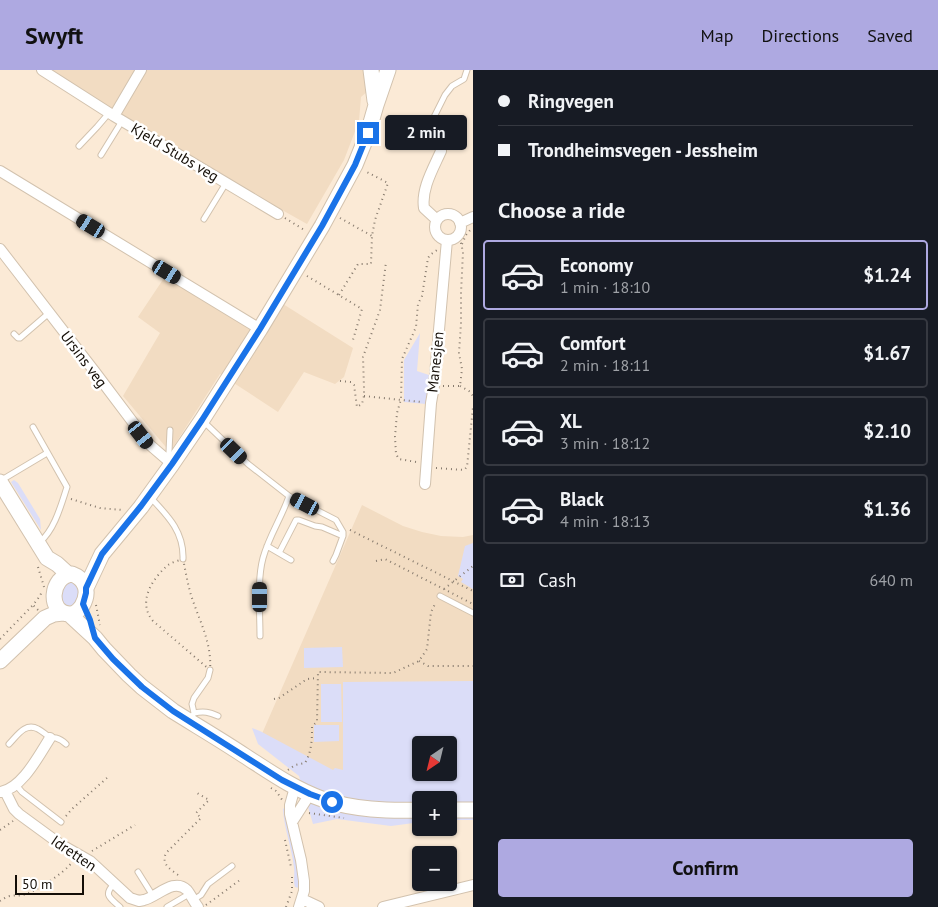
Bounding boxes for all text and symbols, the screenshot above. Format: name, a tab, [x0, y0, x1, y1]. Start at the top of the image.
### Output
text: Swyft	[25, 20, 83, 51]
text: Map	[701, 24, 733, 47]
text: Directions	[761, 24, 839, 47]
text: Saved	[867, 24, 913, 47]
text: Ringvegen	[528, 89, 614, 113]
callout: 2 min	[386, 116, 468, 150]
street label: Kjeld Stubs veg	[128, 118, 222, 186]
route end	[357, 122, 379, 144]
text: 2 min	[406, 122, 446, 142]
text: Trondheimsvegen - Jessheim	[528, 138, 758, 162]
text: Choose a ride	[498, 196, 625, 224]
car	[74, 212, 107, 240]
icon: car	[500, 253, 545, 298]
text: Economy	[560, 253, 633, 277]
car	[150, 258, 183, 286]
text: $1.24	[863, 263, 911, 287]
text: 1 min · 18:10	[560, 277, 650, 297]
street label: Ursins veg	[57, 327, 111, 391]
street label: Manesjen	[422, 331, 448, 393]
icon: car	[500, 331, 545, 376]
text: Comfort	[560, 331, 626, 355]
text: $1.67	[863, 341, 911, 365]
text: 2 min · 18:11	[560, 355, 650, 375]
icon: car	[500, 409, 545, 454]
text: XL	[560, 409, 582, 433]
car	[125, 419, 156, 451]
text: $2.10	[863, 419, 911, 443]
text: 3 min · 18:12	[560, 433, 650, 453]
car	[217, 435, 250, 467]
icon: car	[500, 487, 545, 532]
text: Black	[560, 487, 604, 511]
car	[288, 491, 321, 517]
text: $1.36	[863, 497, 911, 521]
text: 4 min · 18:13	[560, 511, 650, 531]
icon: cash	[498, 566, 526, 594]
text: Cash	[538, 568, 576, 592]
text: 640 m	[870, 570, 913, 590]
car	[252, 582, 267, 612]
north arrow	[412, 736, 458, 781]
map controls	[412, 736, 457, 891]
route start	[321, 791, 343, 813]
button: +	[412, 791, 457, 836]
street label: Idretten	[48, 831, 100, 875]
button: Confirm	[498, 839, 913, 897]
button: −	[412, 846, 457, 891]
scale bar	[15, 872, 84, 895]
text: 50 m	[22, 875, 52, 893]

